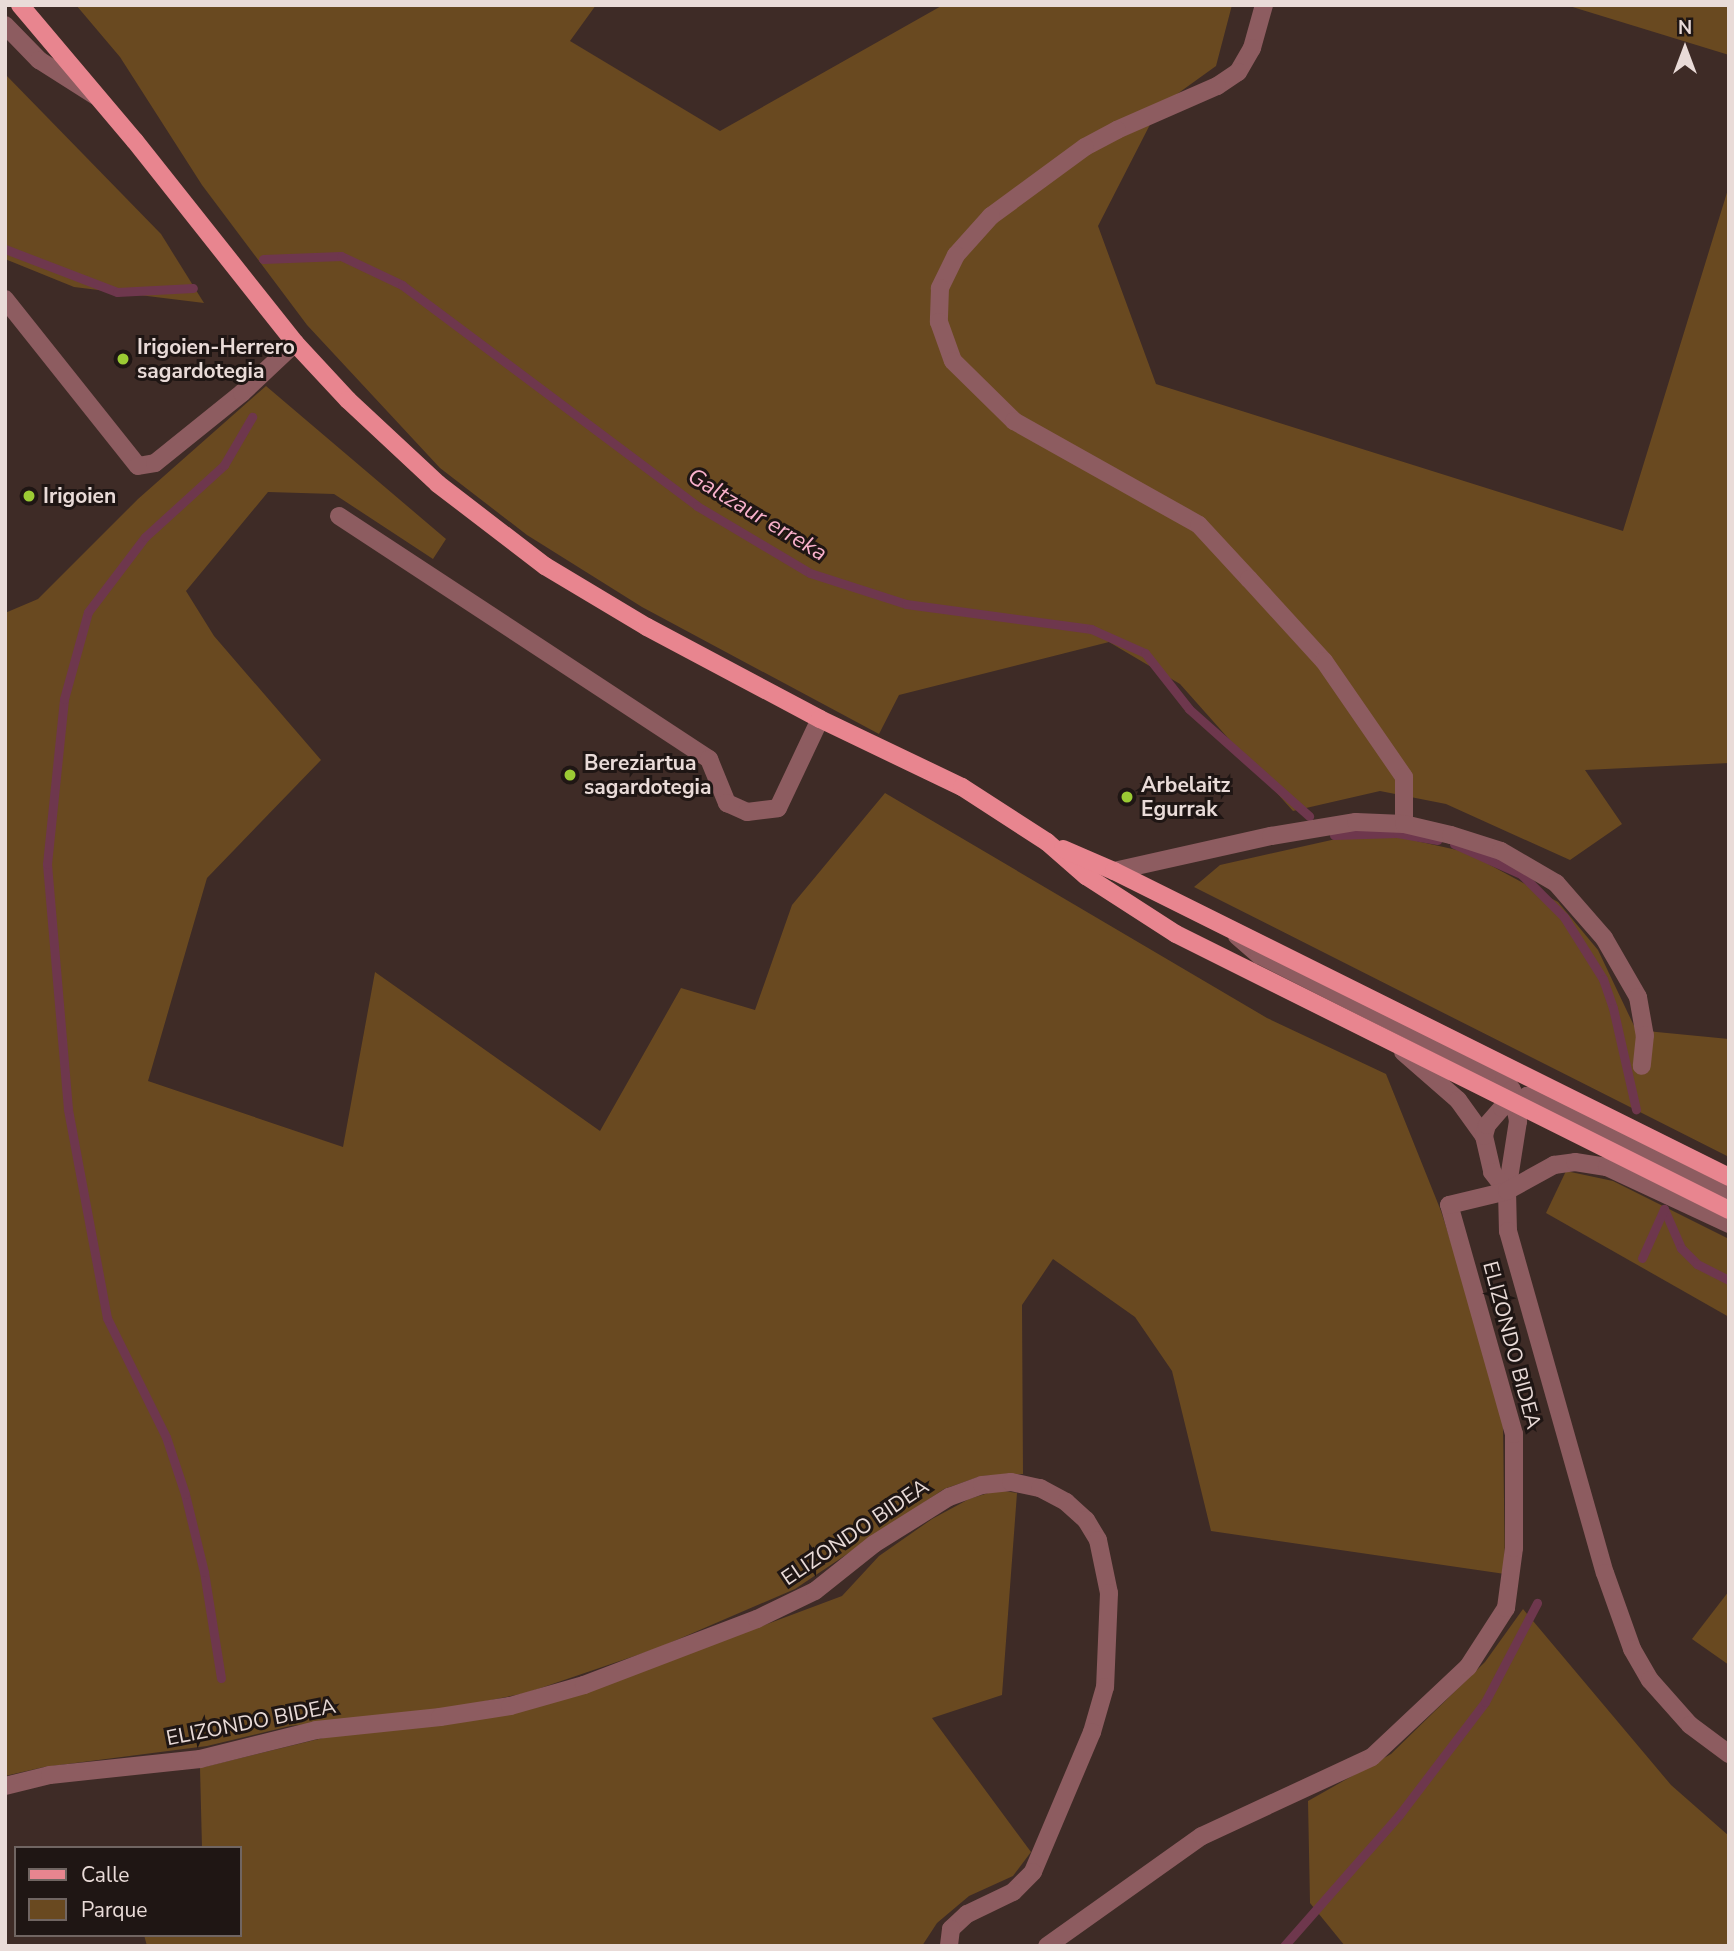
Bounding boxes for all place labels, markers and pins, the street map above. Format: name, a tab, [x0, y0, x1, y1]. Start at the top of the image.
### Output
place label: Irigoien-Herrero sagardotegia	[137, 334, 295, 384]
marker: Irigoien-Herrero sagardotegia	[115, 351, 131, 367]
place label: Irigoien	[43, 483, 116, 509]
marker: Irigoien	[21, 488, 37, 504]
place label: Bereziartua sagardotegia	[584, 750, 711, 800]
marker: Bereziartua sagardotegia	[562, 767, 578, 783]
place label: Arbelaitz Egurrak	[1141, 772, 1230, 822]
marker: Arbelaitz Egurrak	[1119, 789, 1135, 805]

